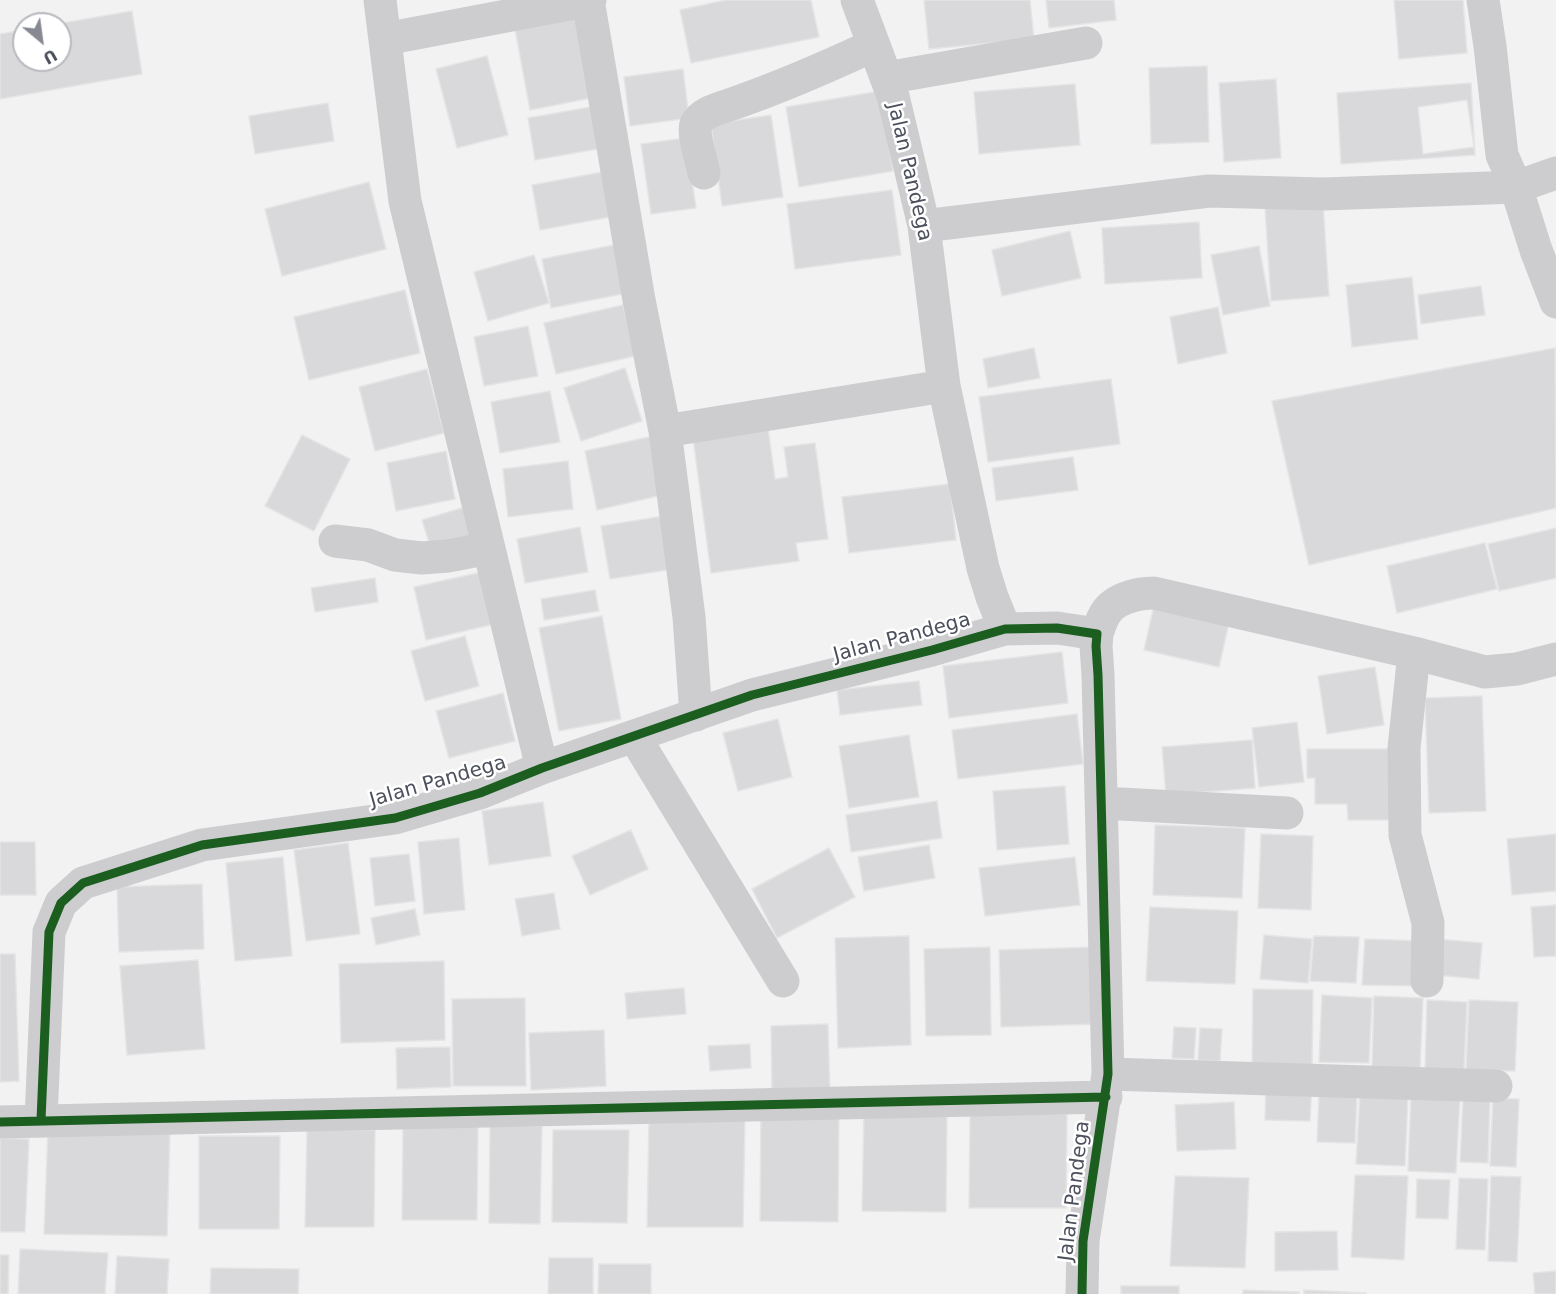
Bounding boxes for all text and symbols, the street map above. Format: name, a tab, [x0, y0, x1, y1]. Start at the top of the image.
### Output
north arrow	[12, 12, 72, 72]
text: U	[40, 45, 60, 68]
street label: Jalan Pandega	[881, 101, 937, 243]
street label: Jalan Pandega	[831, 608, 973, 668]
street label: Jalan Pandega	[367, 751, 509, 813]
street label: Jalan Pandega	[1054, 1120, 1096, 1262]

